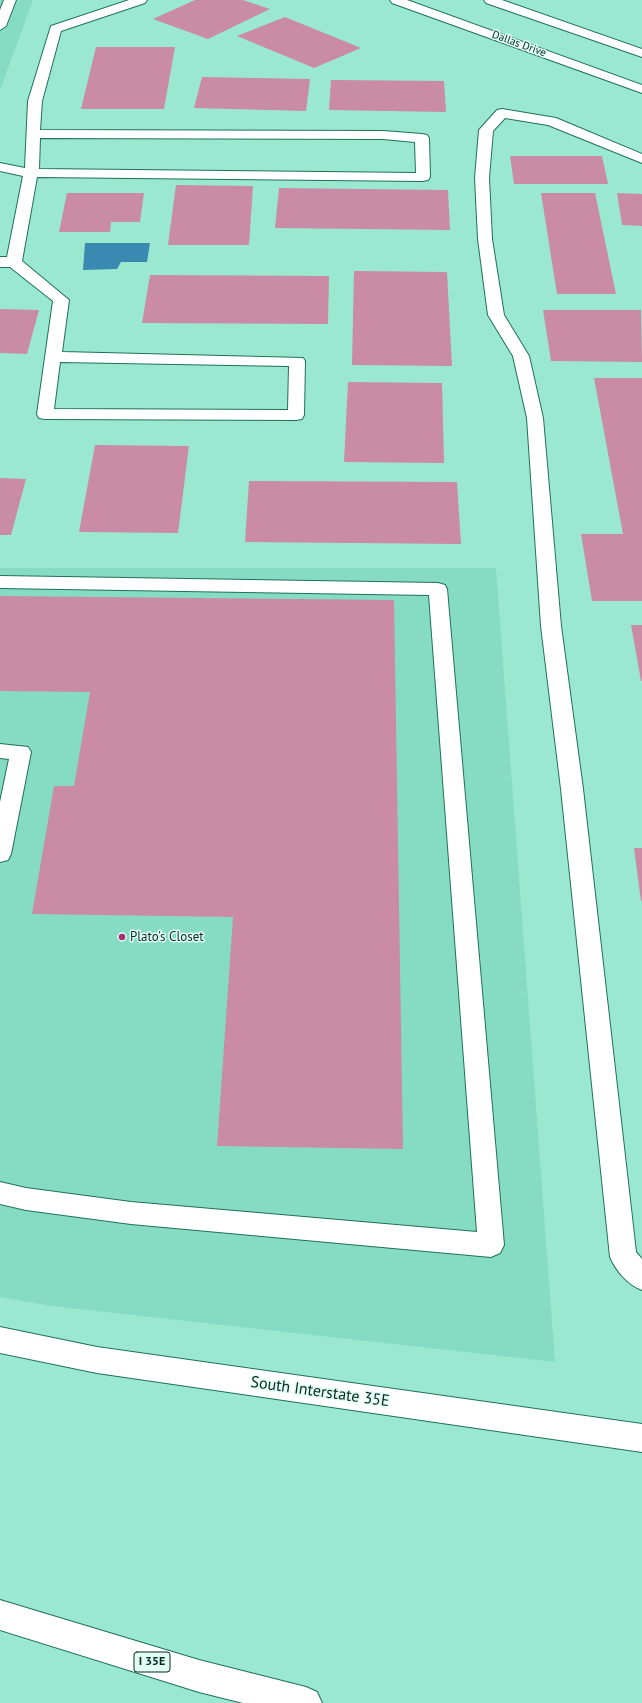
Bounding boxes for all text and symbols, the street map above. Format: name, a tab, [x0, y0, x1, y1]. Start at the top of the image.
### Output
street label: Dallas Drive	[490, 28, 548, 60]
place label: Plato's Closet	[130, 929, 204, 945]
marker: Plato's Closet	[117, 932, 127, 942]
street label: South Interstate 35E	[249, 1373, 391, 1411]
road number: I 35E	[134, 1652, 170, 1672]

